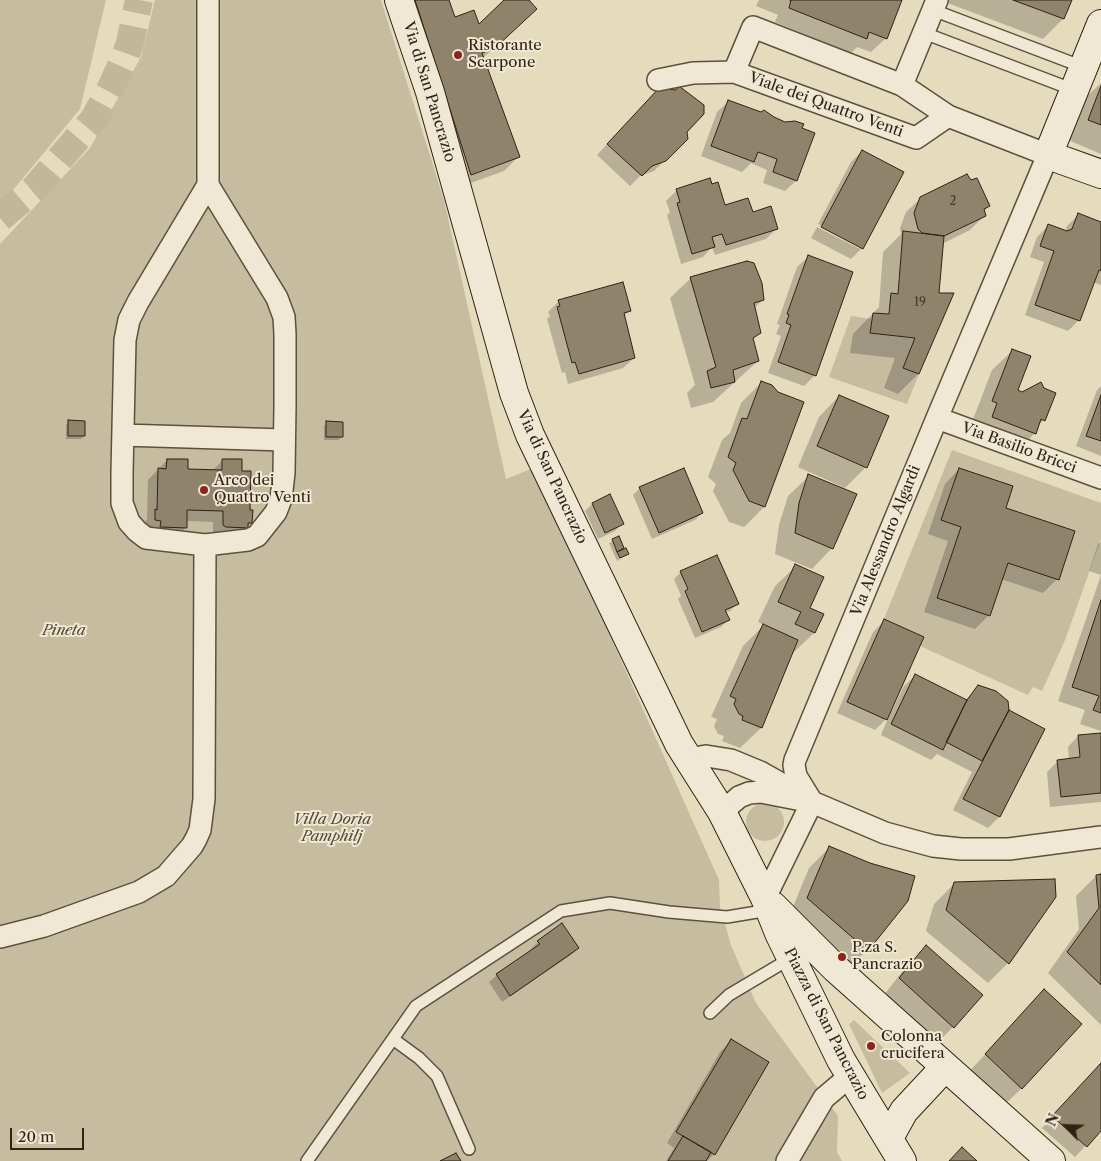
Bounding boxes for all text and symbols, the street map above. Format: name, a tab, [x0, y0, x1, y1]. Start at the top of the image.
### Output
street label: Via di San Pancrazio	[399, 20, 459, 164]
place label: Ristorante Scarpone	[468, 37, 542, 72]
marker: Ristorante Scarpone	[452, 49, 464, 61]
street label: Viale dei Quattro Venti	[746, 69, 906, 141]
house number: 2	[950, 195, 956, 209]
house number: 19	[914, 296, 926, 310]
street label: Via di San Pancrazio	[513, 407, 591, 547]
street label: Via Basilio Bricci	[959, 419, 1079, 477]
street label: Via Alessandro Algardi	[847, 463, 925, 619]
place label: Arco dei Quattro Venti	[214, 472, 311, 507]
marker: Arco dei Quattro Venti	[198, 484, 210, 496]
park label: Pineta	[42, 622, 86, 640]
park label: Villa Doria Pamphilj	[293, 811, 371, 846]
place label: P.za S. Pancrazio	[852, 939, 923, 974]
street label: Piazza di San Pancrazio	[780, 945, 872, 1103]
marker: P.za S. Pancrazio	[836, 951, 848, 963]
place label: Colonna crucifera	[881, 1028, 945, 1063]
marker: Colonna crucifera	[865, 1040, 877, 1052]
north arrow	[1041, 1101, 1091, 1151]
text: N	[1042, 1111, 1063, 1129]
scale bar	[12, 1118, 86, 1150]
text: 20 m	[18, 1127, 54, 1146]

